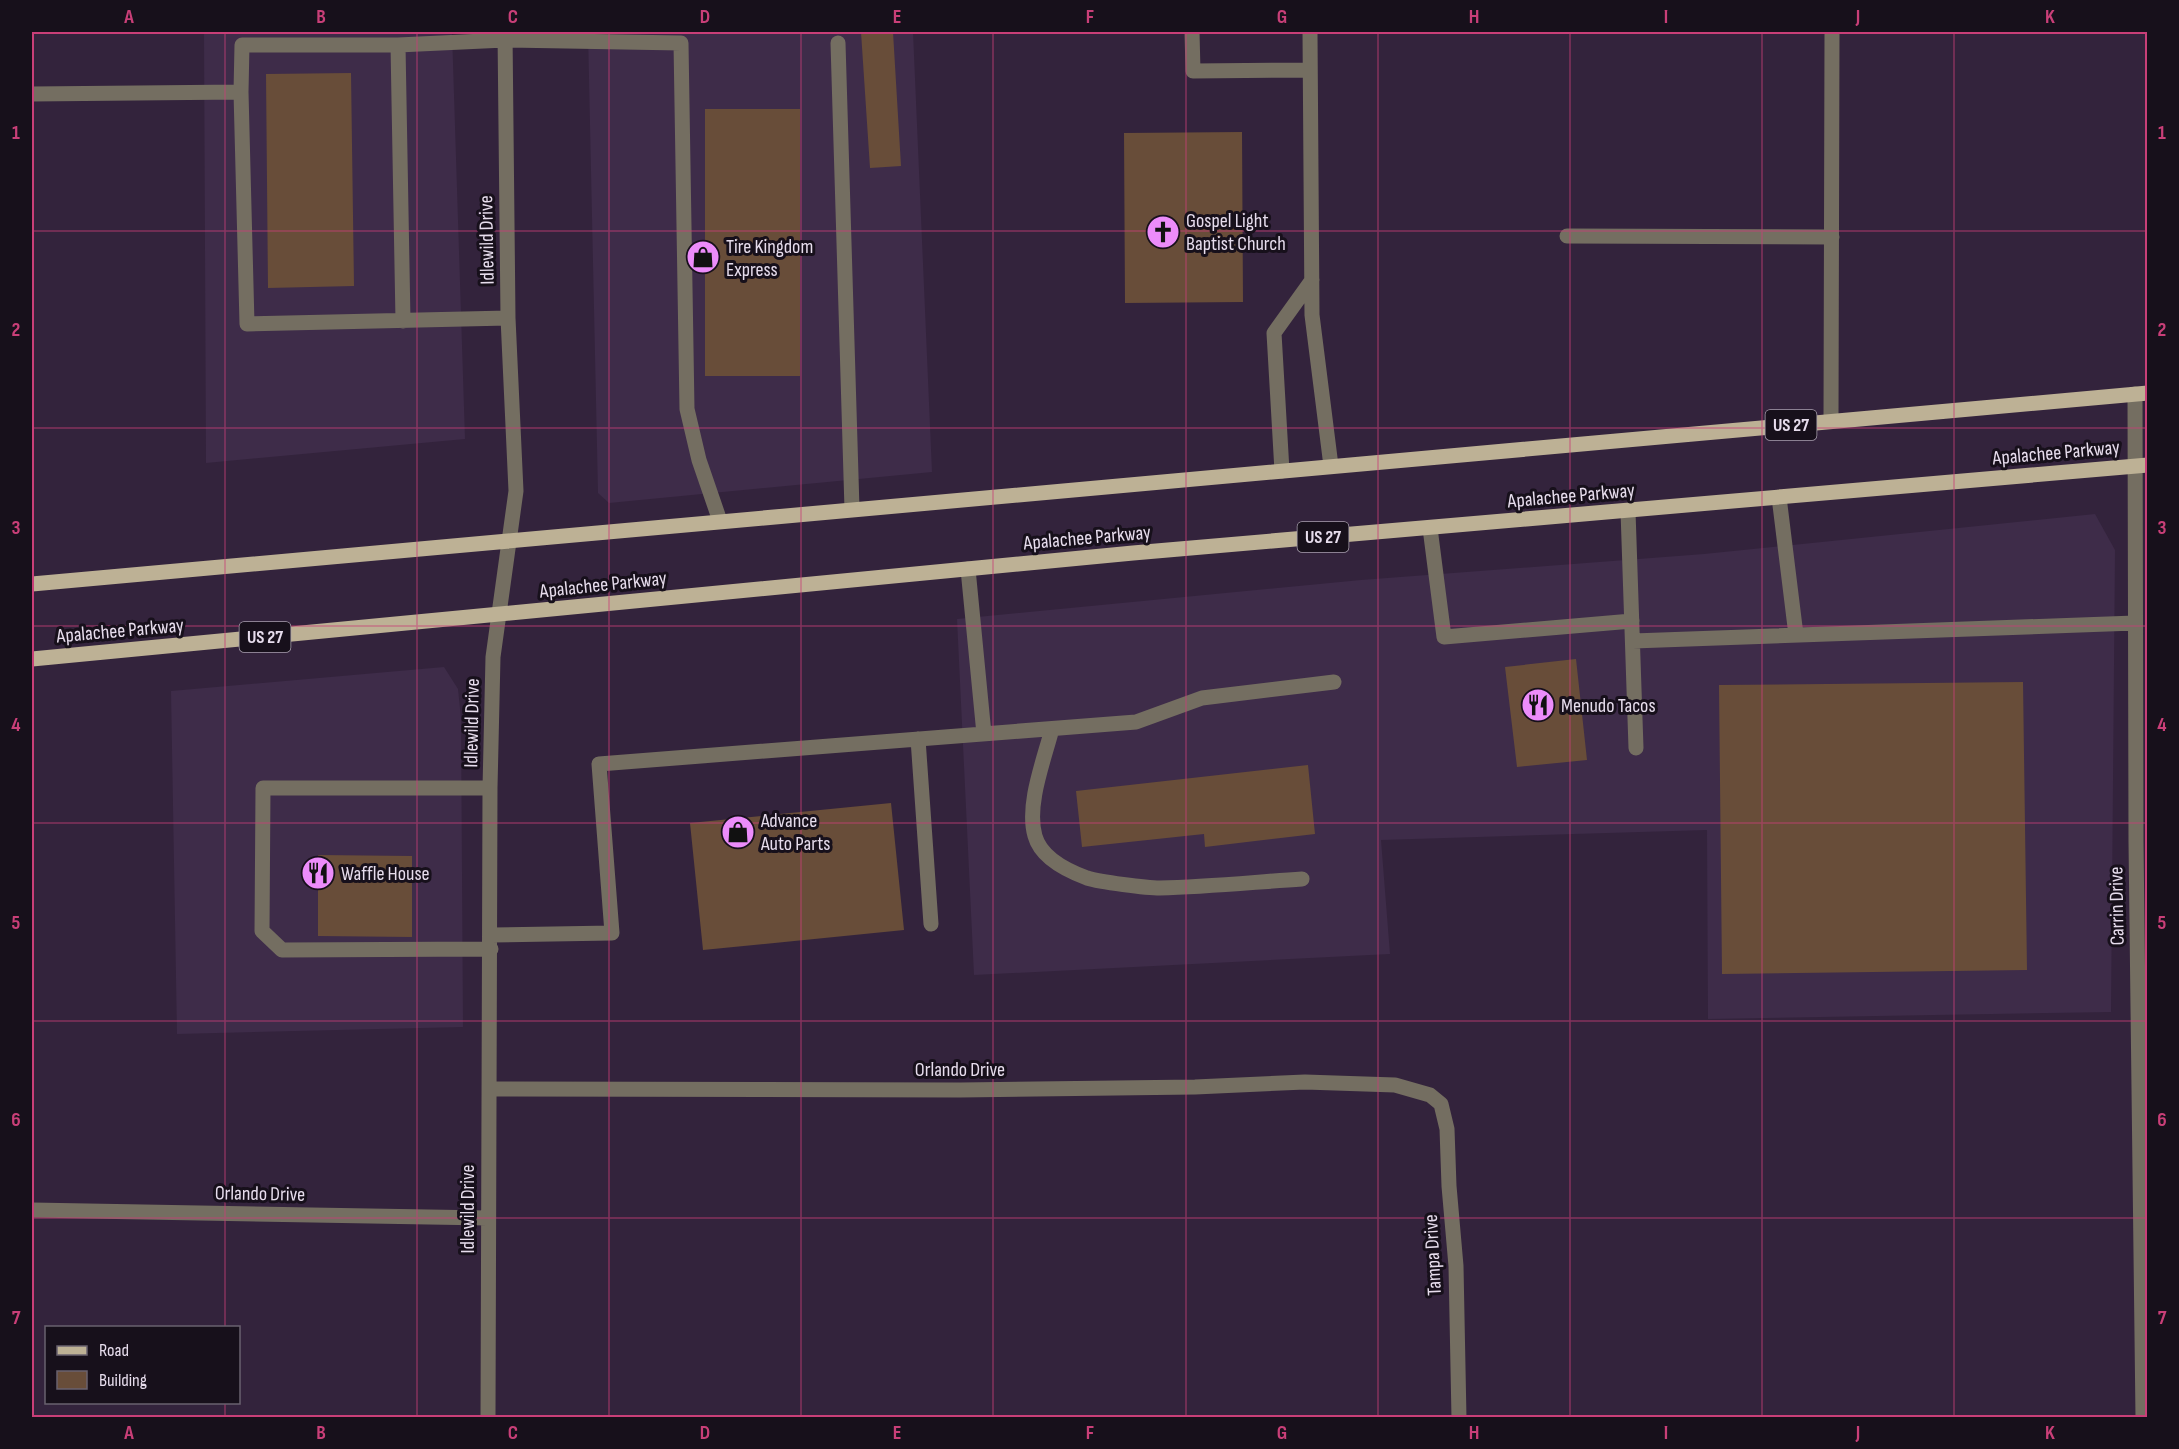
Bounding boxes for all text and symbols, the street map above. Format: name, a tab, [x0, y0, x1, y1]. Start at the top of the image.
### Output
text: A	[123, 5, 134, 29]
text: B	[316, 5, 326, 29]
text: C	[508, 5, 518, 29]
text: D	[700, 5, 710, 29]
text: E	[893, 5, 901, 29]
text: F	[1086, 5, 1094, 29]
text: G	[1277, 5, 1287, 29]
text: H	[1469, 5, 1479, 29]
text: I	[1664, 5, 1668, 29]
text: J	[1855, 5, 1860, 29]
text: K	[2045, 5, 2055, 29]
text: 1	[12, 121, 20, 145]
text: 1	[2158, 121, 2166, 145]
street label: Idlewild Drive	[474, 195, 500, 285]
place label: Gospel Light Baptist Church	[1186, 209, 1286, 256]
church icon: Gospel Light Baptist Church	[1145, 214, 1181, 250]
place label: Tire Kingdom Express	[726, 235, 813, 282]
shop icon: Tire Kingdom Express	[685, 239, 721, 275]
text: 2	[12, 318, 20, 342]
text: 2	[2158, 318, 2166, 342]
road number: US 27	[1766, 410, 1816, 440]
street label: Apalachee Parkway	[1990, 435, 2121, 471]
street label: Apalachee Parkway	[1505, 478, 1636, 514]
text: 3	[12, 516, 21, 540]
text: 3	[2158, 516, 2167, 540]
street label: Apalachee Parkway	[1021, 520, 1152, 556]
road number: US 27	[1298, 522, 1348, 552]
street label: Apalachee Parkway	[537, 566, 668, 604]
street label: Apalachee Parkway	[54, 613, 185, 649]
road number: US 27	[240, 622, 290, 652]
street label: Idlewild Drive	[459, 678, 485, 768]
restaurant icon: Menudo Tacos	[1520, 687, 1556, 723]
place label: Menudo Tacos	[1561, 694, 1656, 718]
text: 4	[11, 713, 21, 737]
text: 4	[2157, 713, 2167, 737]
place label: Advance Auto Parts	[760, 809, 830, 856]
shop icon: Advance Auto Parts	[720, 814, 756, 850]
restaurant icon: Waffle House	[300, 855, 336, 891]
place label: Waffle House	[341, 862, 430, 886]
street label: Carrin Drive	[2104, 866, 2130, 946]
text: 5	[12, 911, 21, 935]
text: 5	[2158, 911, 2167, 935]
street label: Orlando Drive	[915, 1058, 1005, 1082]
text: 6	[11, 1108, 21, 1132]
text: 6	[2157, 1108, 2167, 1132]
street label: Idlewild Drive	[456, 1164, 480, 1254]
street label: Orlando Drive	[215, 1181, 305, 1207]
street label: Tampa Drive	[1419, 1214, 1447, 1296]
text: 7	[12, 1306, 21, 1330]
text: 7	[2158, 1306, 2167, 1330]
legend	[45, 1326, 240, 1404]
text: Road	[99, 1340, 129, 1361]
text: Building	[99, 1370, 147, 1391]
text: A	[123, 1421, 134, 1445]
text: B	[316, 1421, 326, 1445]
text: C	[508, 1421, 518, 1445]
text: D	[700, 1421, 710, 1445]
text: E	[893, 1421, 901, 1445]
text: F	[1086, 1421, 1094, 1445]
text: G	[1277, 1421, 1287, 1445]
text: H	[1469, 1421, 1479, 1445]
text: I	[1664, 1421, 1668, 1445]
text: J	[1855, 1421, 1860, 1445]
text: K	[2045, 1421, 2055, 1445]

